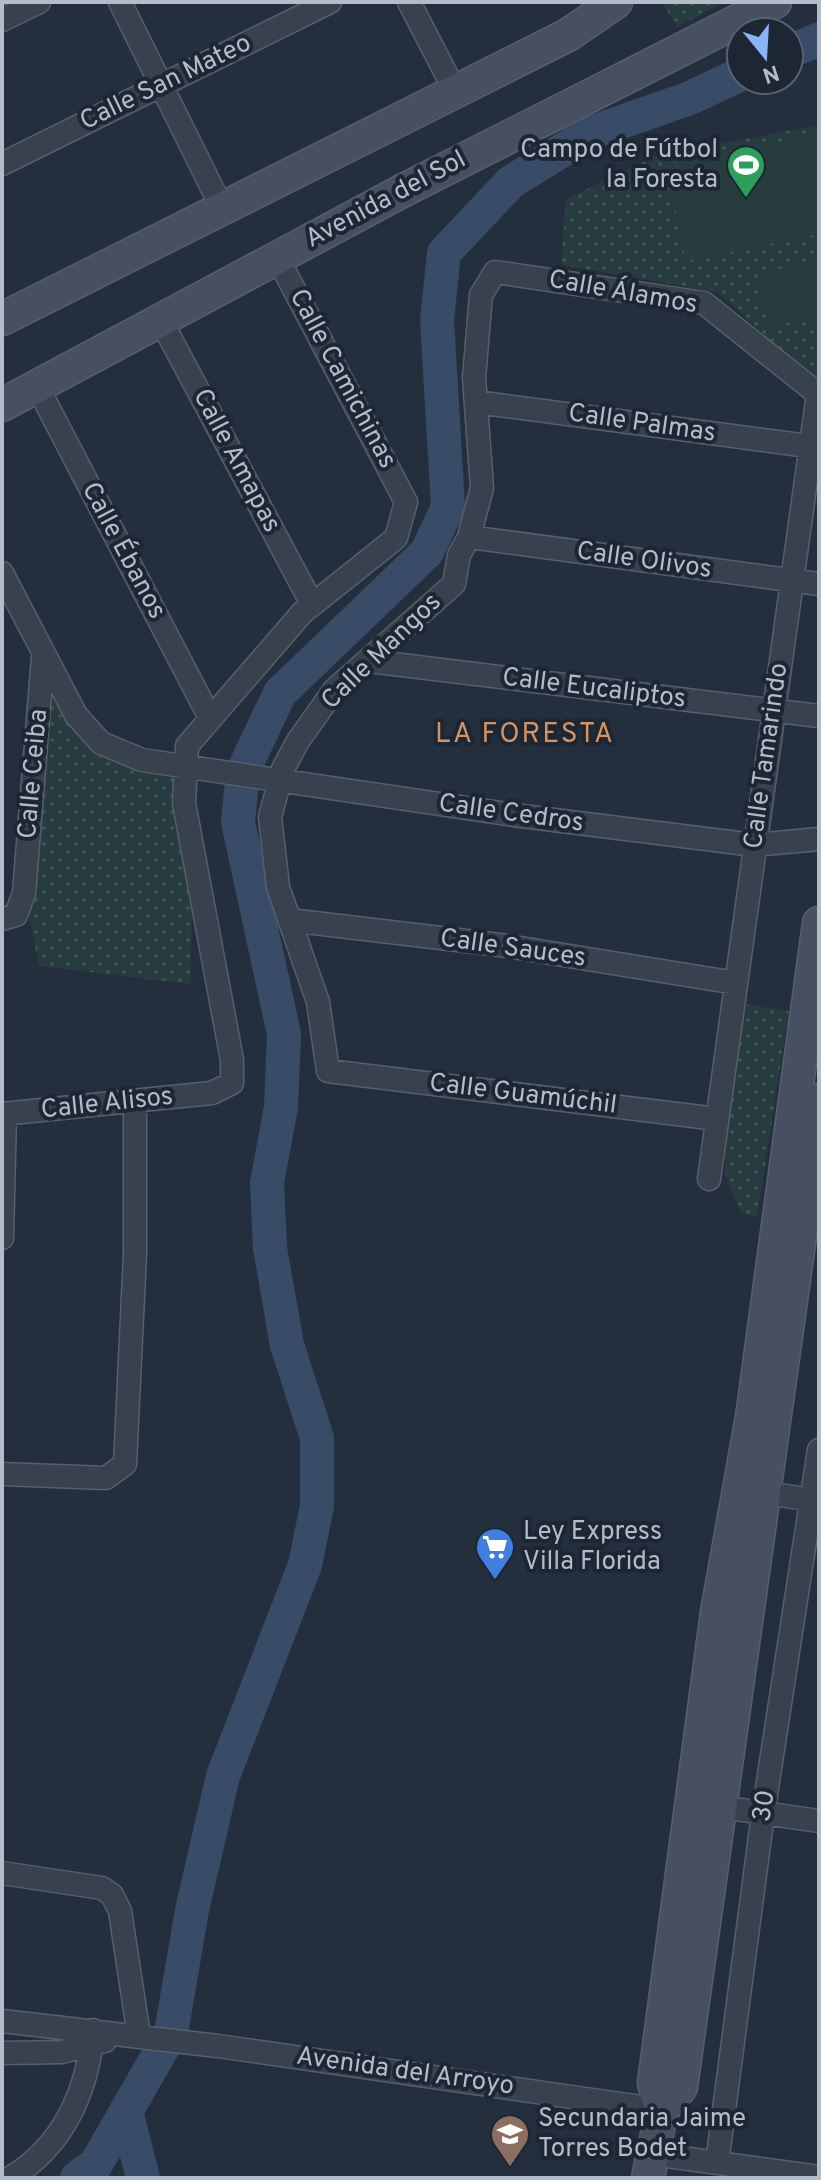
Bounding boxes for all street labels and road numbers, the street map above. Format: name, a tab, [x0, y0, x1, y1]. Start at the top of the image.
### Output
street label: Calle San Mateo	[75, 27, 257, 139]
street label: Avenida del Sol	[300, 144, 472, 256]
street label: Calle Álamos	[546, 262, 700, 322]
street label: Calle Camichinas	[281, 284, 403, 474]
street label: Calle Amapas	[184, 384, 288, 538]
street label: Calle Palmas	[566, 397, 718, 451]
street label: Calle Ébanos	[73, 476, 175, 625]
street label: Calle Olivos	[574, 535, 714, 587]
street label: Calle Mangos	[315, 587, 449, 717]
street label: Calle Eucaliptos	[500, 661, 688, 717]
street label: Calle Tamarindo	[738, 661, 796, 851]
street label: Calle Ceiba	[12, 708, 56, 840]
street label: Calle Cedros	[436, 787, 586, 841]
street label: Calle Sauces	[438, 922, 588, 976]
street label: Calle Guamúchil	[427, 1067, 619, 1123]
street label: Calle Alisos	[39, 1081, 175, 1127]
street label: 30	[746, 1788, 784, 1824]
street label: Avenida del Arroyo	[294, 2040, 516, 2104]

